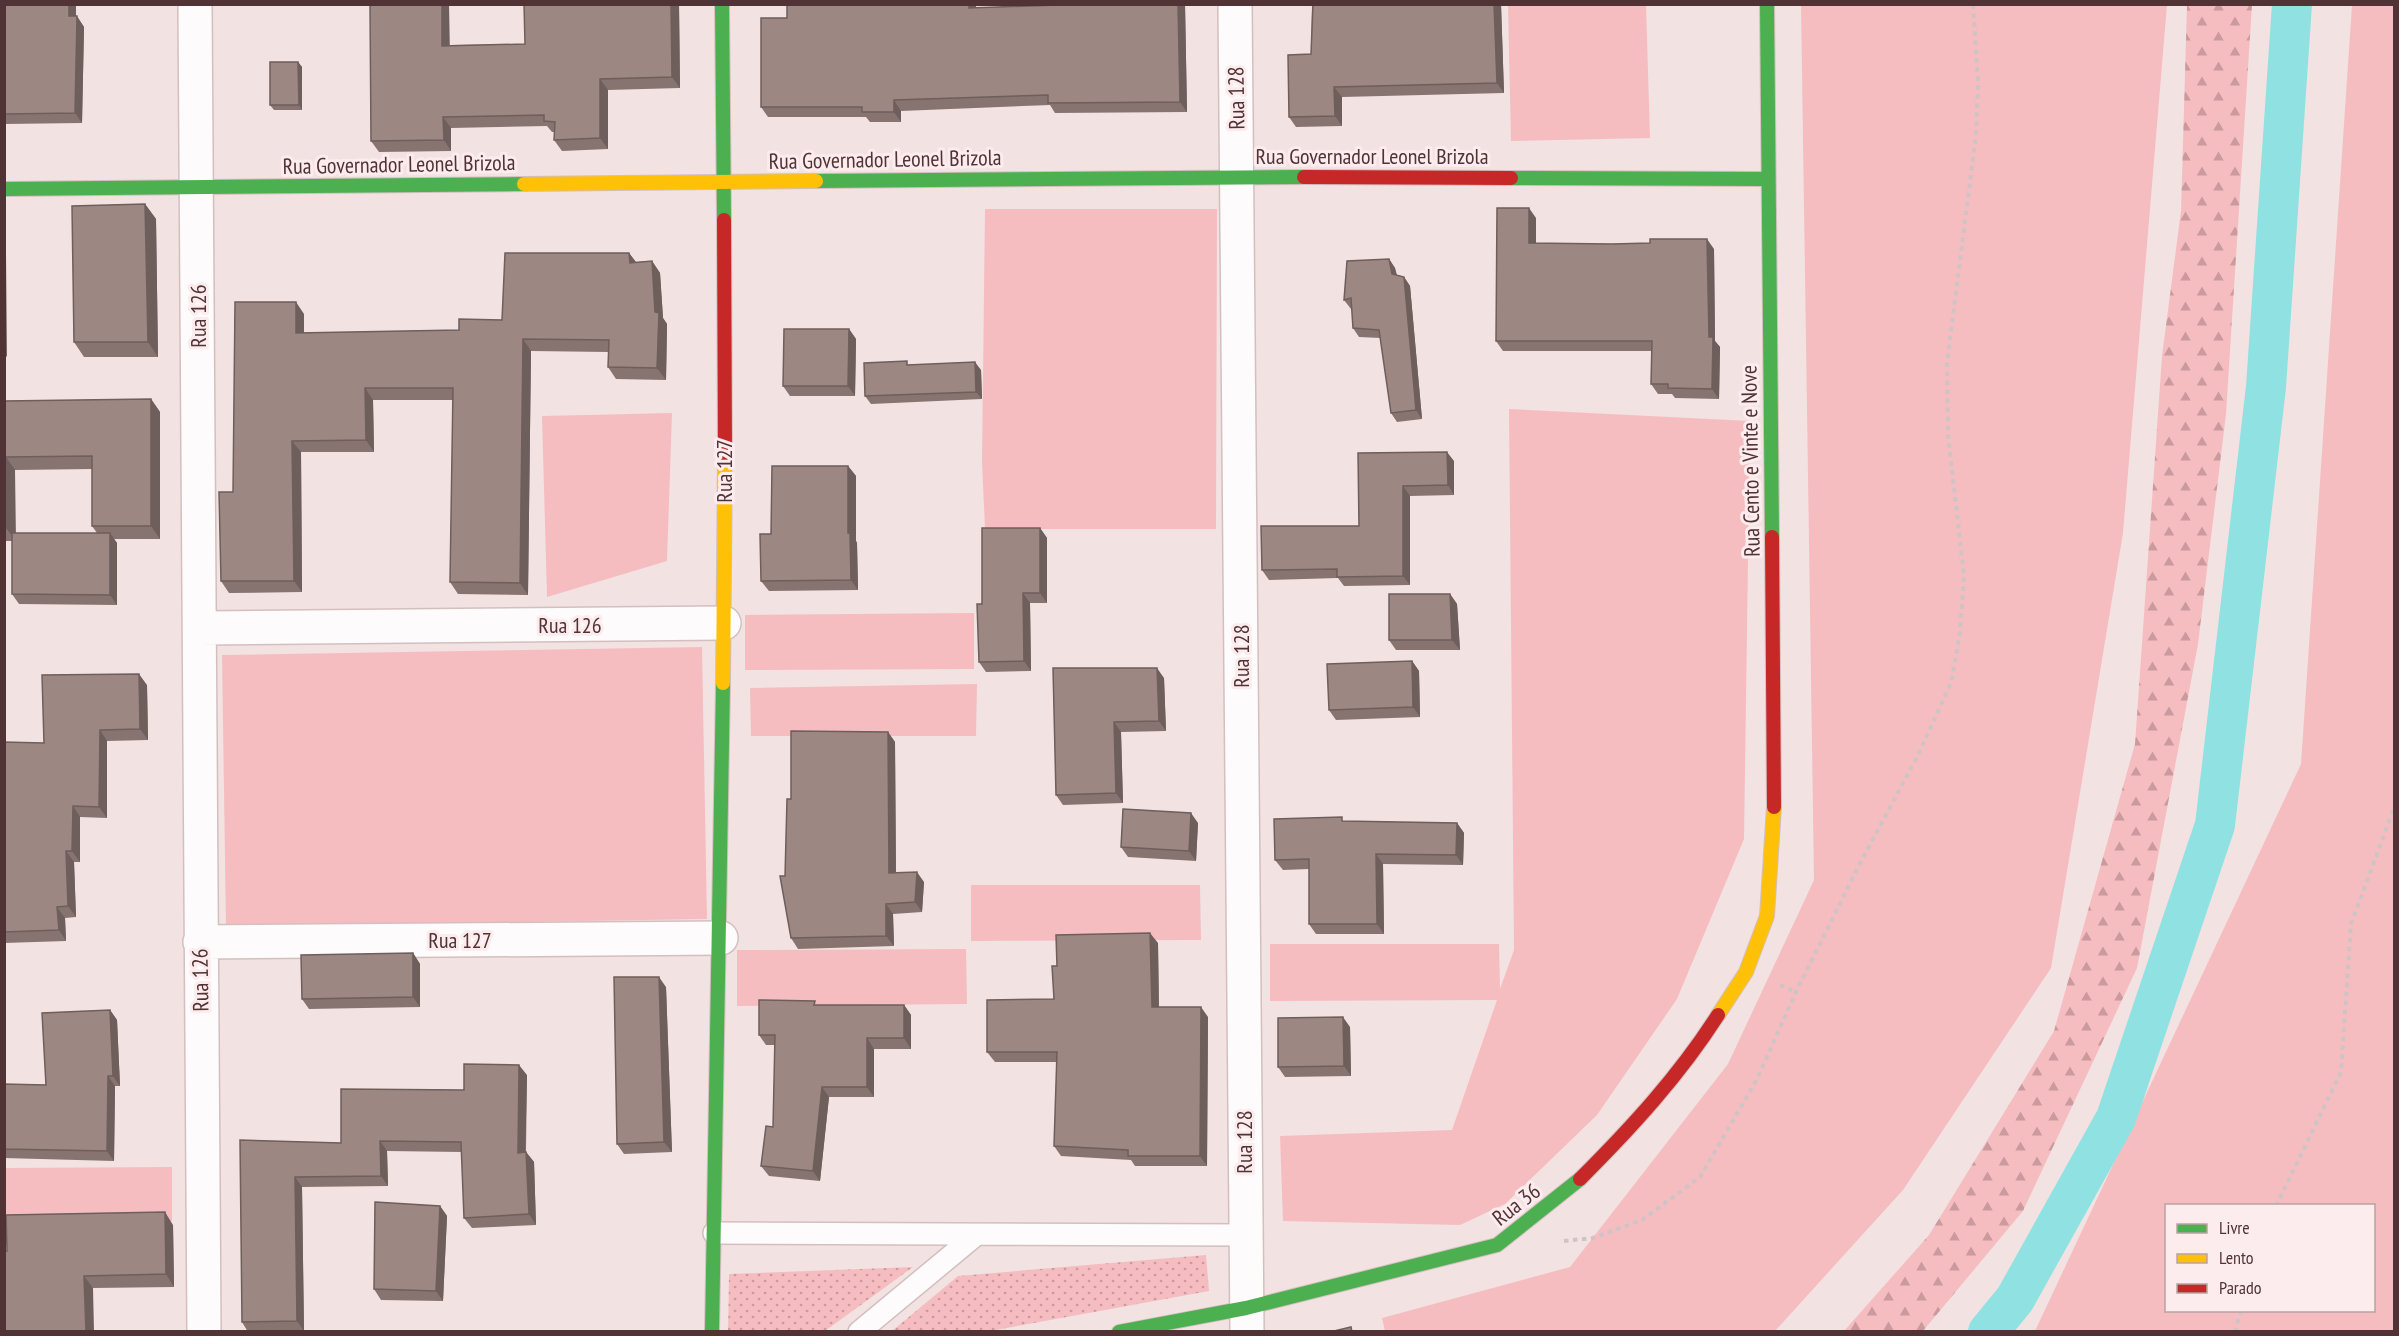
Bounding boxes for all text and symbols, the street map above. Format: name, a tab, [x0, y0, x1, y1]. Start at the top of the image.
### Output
street label: Rua 128	[1221, 66, 1251, 130]
street label: Rua Governador Leonel Brizola	[1256, 142, 1488, 170]
street label: Rua Governador Leonel Brizola	[768, 143, 1002, 175]
street label: Rua Governador Leonel Brizola	[282, 148, 516, 180]
street label: Rua 126	[184, 284, 212, 348]
street label: Rua Cento e Vinte e Nove	[1734, 365, 1766, 557]
street label: Rua 127	[710, 439, 738, 503]
street label: Rua 126	[538, 611, 602, 639]
street label: Rua 128	[1227, 624, 1255, 688]
street label: Rua 127	[428, 926, 492, 954]
street label: Rua 126	[185, 948, 215, 1012]
street label: Rua 128	[1230, 1110, 1258, 1174]
street label: Rua 36	[1486, 1177, 1546, 1231]
legend	[2165, 1204, 2375, 1312]
text: Livre	[2219, 1216, 2250, 1239]
text: Lento	[2219, 1246, 2254, 1269]
text: Parado	[2219, 1276, 2262, 1299]

